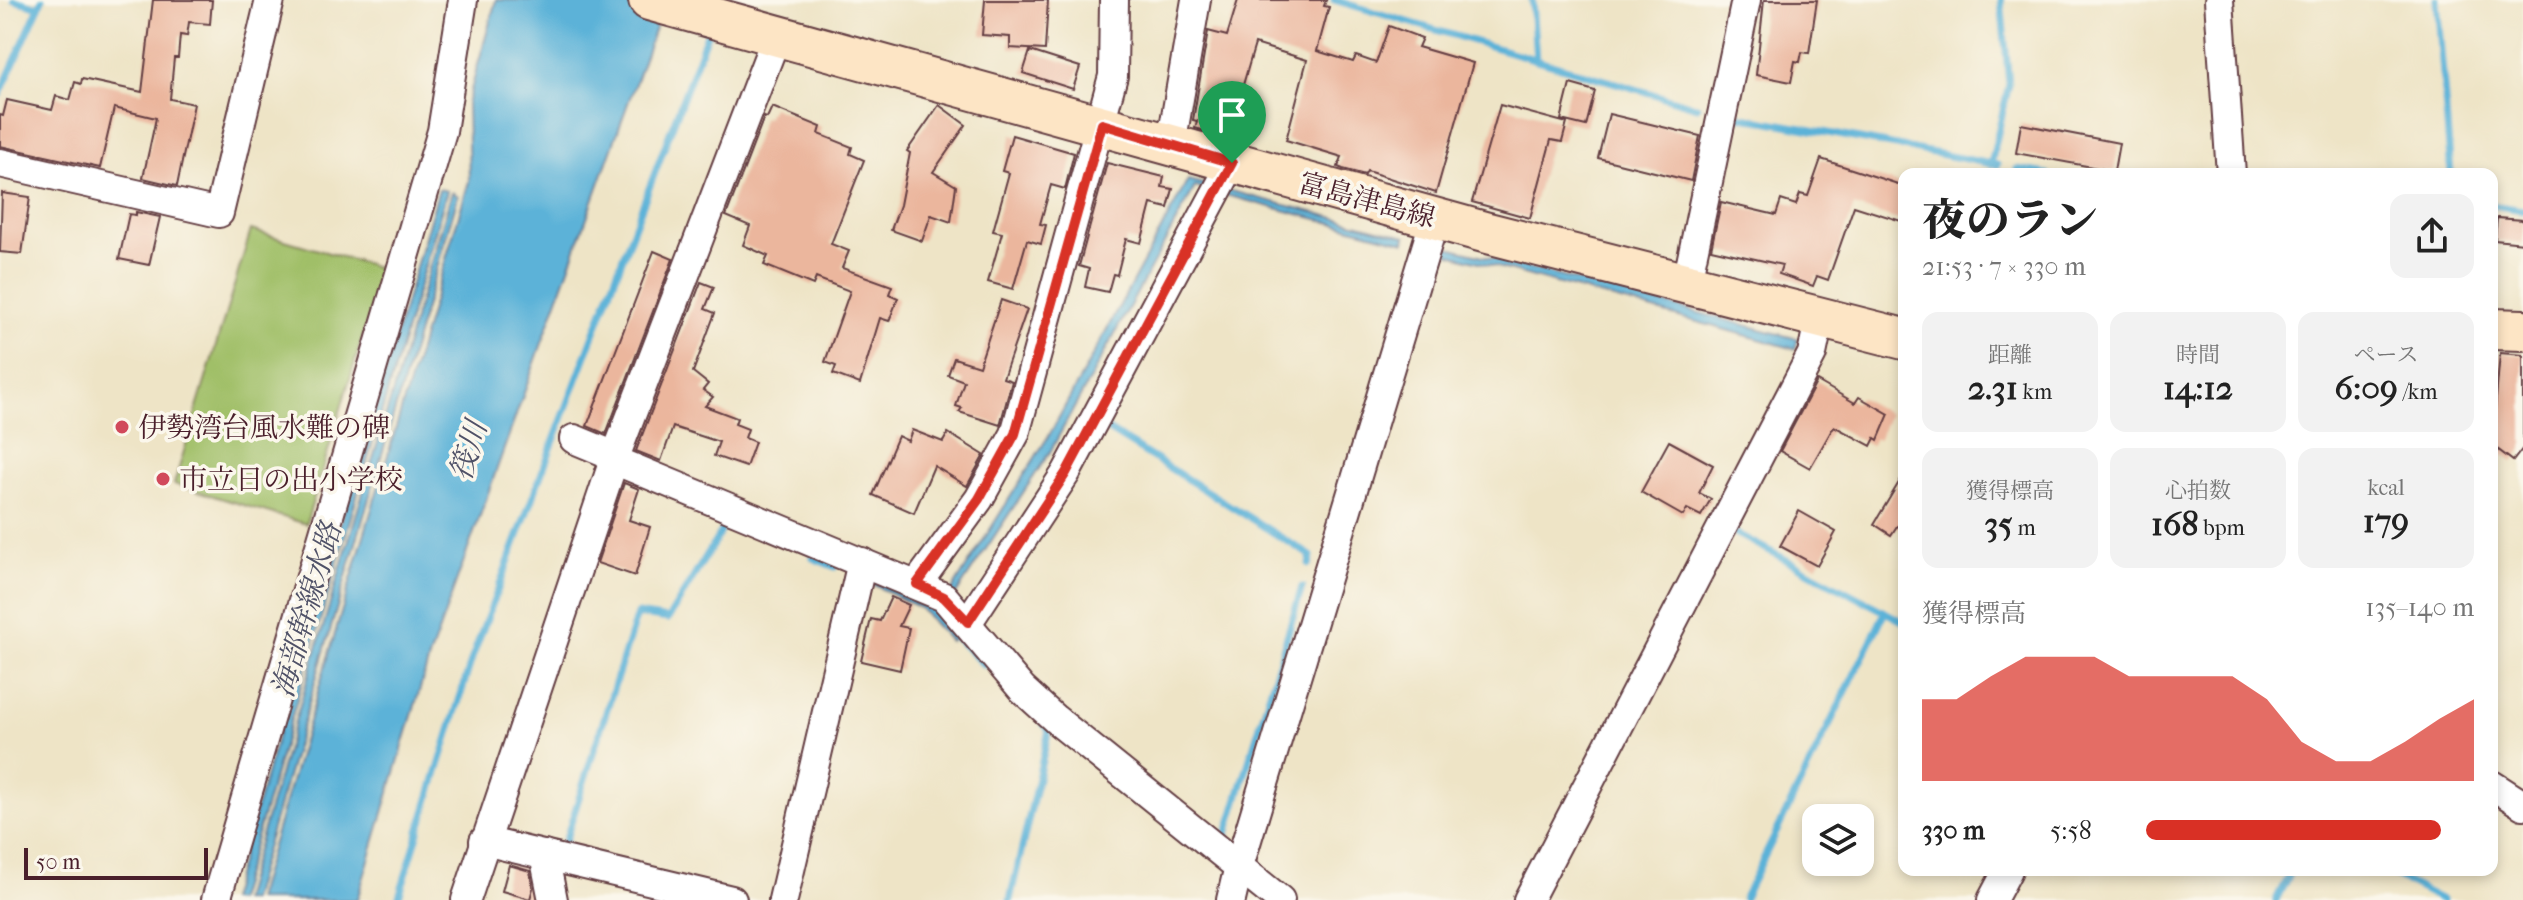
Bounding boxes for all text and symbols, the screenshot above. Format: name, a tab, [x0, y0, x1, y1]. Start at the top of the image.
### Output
pin	[1198, 81, 1266, 163]
icon: arrive	[1210, 93, 1254, 137]
street label: 富島津島線	[1295, 166, 1439, 234]
button: share	[2390, 194, 2474, 278]
text: 夜のラン	[1922, 195, 2098, 246]
text: 21:53 · 7 × 330 m	[1922, 251, 2086, 282]
text: 距離	[1988, 342, 2032, 368]
text: 時間	[2176, 342, 2220, 368]
text: ペース	[2354, 342, 2418, 368]
text: 2.31	[1968, 368, 2018, 408]
text: 14:12	[2163, 368, 2233, 408]
text: 6:09	[2335, 368, 2398, 408]
text: km	[2018, 379, 2052, 405]
text: /km	[2398, 379, 2437, 405]
place label: 伊勢湾台風水難の碑	[138, 411, 390, 444]
water label: 筏川	[443, 414, 495, 485]
marker: 伊勢湾台風水難の碑	[113, 418, 131, 436]
place label: 市立日の出小学校	[179, 463, 403, 496]
marker: 市立日の出小学校	[154, 470, 172, 488]
text: kcal	[2367, 475, 2405, 501]
text: 獲得標高	[1966, 478, 2054, 504]
text: 心拍数	[2165, 478, 2231, 504]
text: 179	[2363, 501, 2409, 541]
text: 35	[1984, 504, 2013, 544]
text: 168	[2151, 504, 2199, 544]
text: m	[2013, 515, 2036, 541]
text: bpm	[2199, 515, 2245, 541]
water label: 海部幹線水路	[265, 517, 349, 701]
text: 135–140 m	[2365, 592, 2474, 623]
text: 獲得標高	[1922, 598, 2026, 629]
map controls	[1802, 804, 1874, 876]
button: layers	[1802, 804, 1874, 876]
text: 330 m	[1922, 815, 1985, 846]
text: 5:58	[2050, 815, 2092, 846]
scale bar	[24, 844, 208, 880]
text: 50 m	[36, 849, 81, 875]

